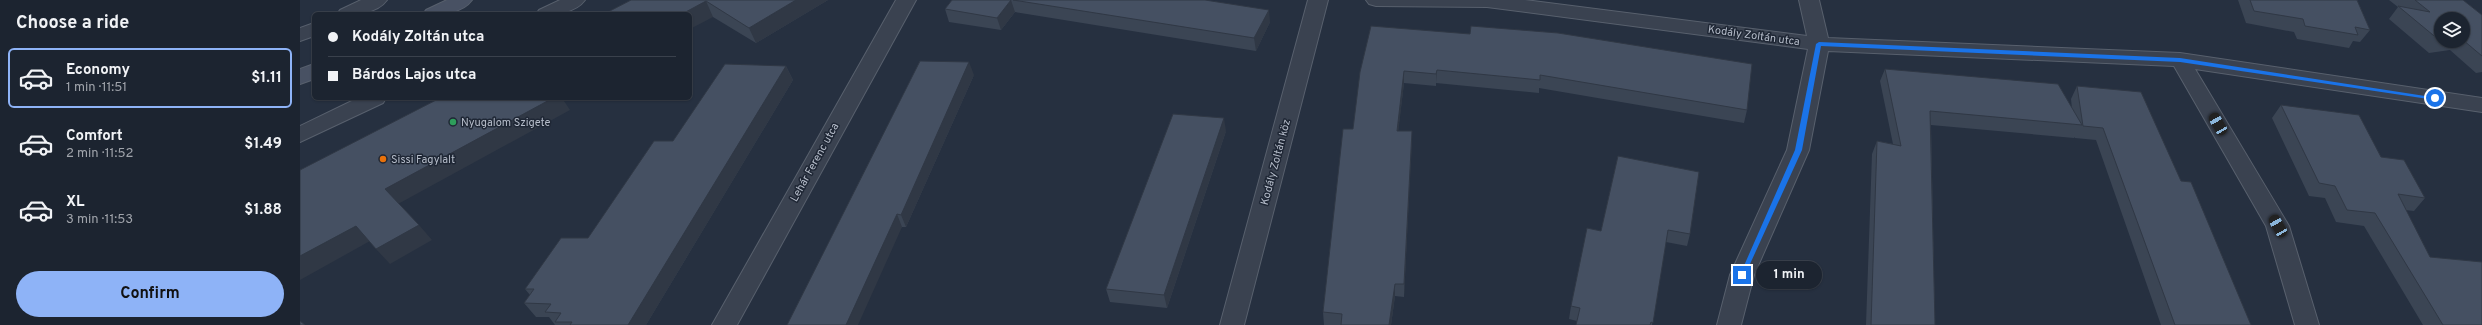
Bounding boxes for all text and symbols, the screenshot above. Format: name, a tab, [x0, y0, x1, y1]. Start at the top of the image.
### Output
text: Choose a ride	[16, 12, 129, 35]
map controls	[2434, 12, 2470, 48]
button: layers	[2434, 12, 2470, 48]
street label: Kodály Zoltán utca	[1707, 23, 1801, 49]
text: Kodály Zoltán utca	[352, 28, 484, 47]
icon: car	[18, 60, 54, 96]
text: Economy	[66, 61, 130, 80]
text: Bárdos Lajos utca	[352, 66, 476, 85]
text: $1.11	[251, 69, 282, 88]
text: 1 min · 11:51	[66, 80, 127, 96]
route start	[2426, 89, 2444, 107]
car	[2207, 111, 2229, 137]
place label: Nyugalom Szigete	[461, 116, 551, 130]
marker: Nyugalom Szigete	[448, 117, 458, 127]
street label: Kodály Zoltán köz	[1258, 118, 1294, 207]
street label: Lehár Ferenc utca	[787, 120, 842, 204]
icon: car	[18, 126, 54, 162]
text: Comfort	[66, 127, 123, 146]
text: $1.49	[244, 135, 282, 154]
text: 2 min · 11:52	[66, 146, 133, 162]
place label: Sissi Fagylalt	[391, 153, 455, 167]
marker: Sissi Fagylalt	[378, 154, 388, 164]
icon: car	[18, 192, 54, 228]
text: XL	[66, 193, 84, 212]
text: $1.88	[244, 201, 282, 220]
text: 3 min · 11:53	[66, 212, 133, 228]
car	[2267, 213, 2289, 239]
callout: 1 min	[1756, 261, 1822, 289]
route end	[1733, 266, 1751, 284]
text: 1 min	[1773, 267, 1805, 283]
button: Confirm	[16, 271, 284, 317]

